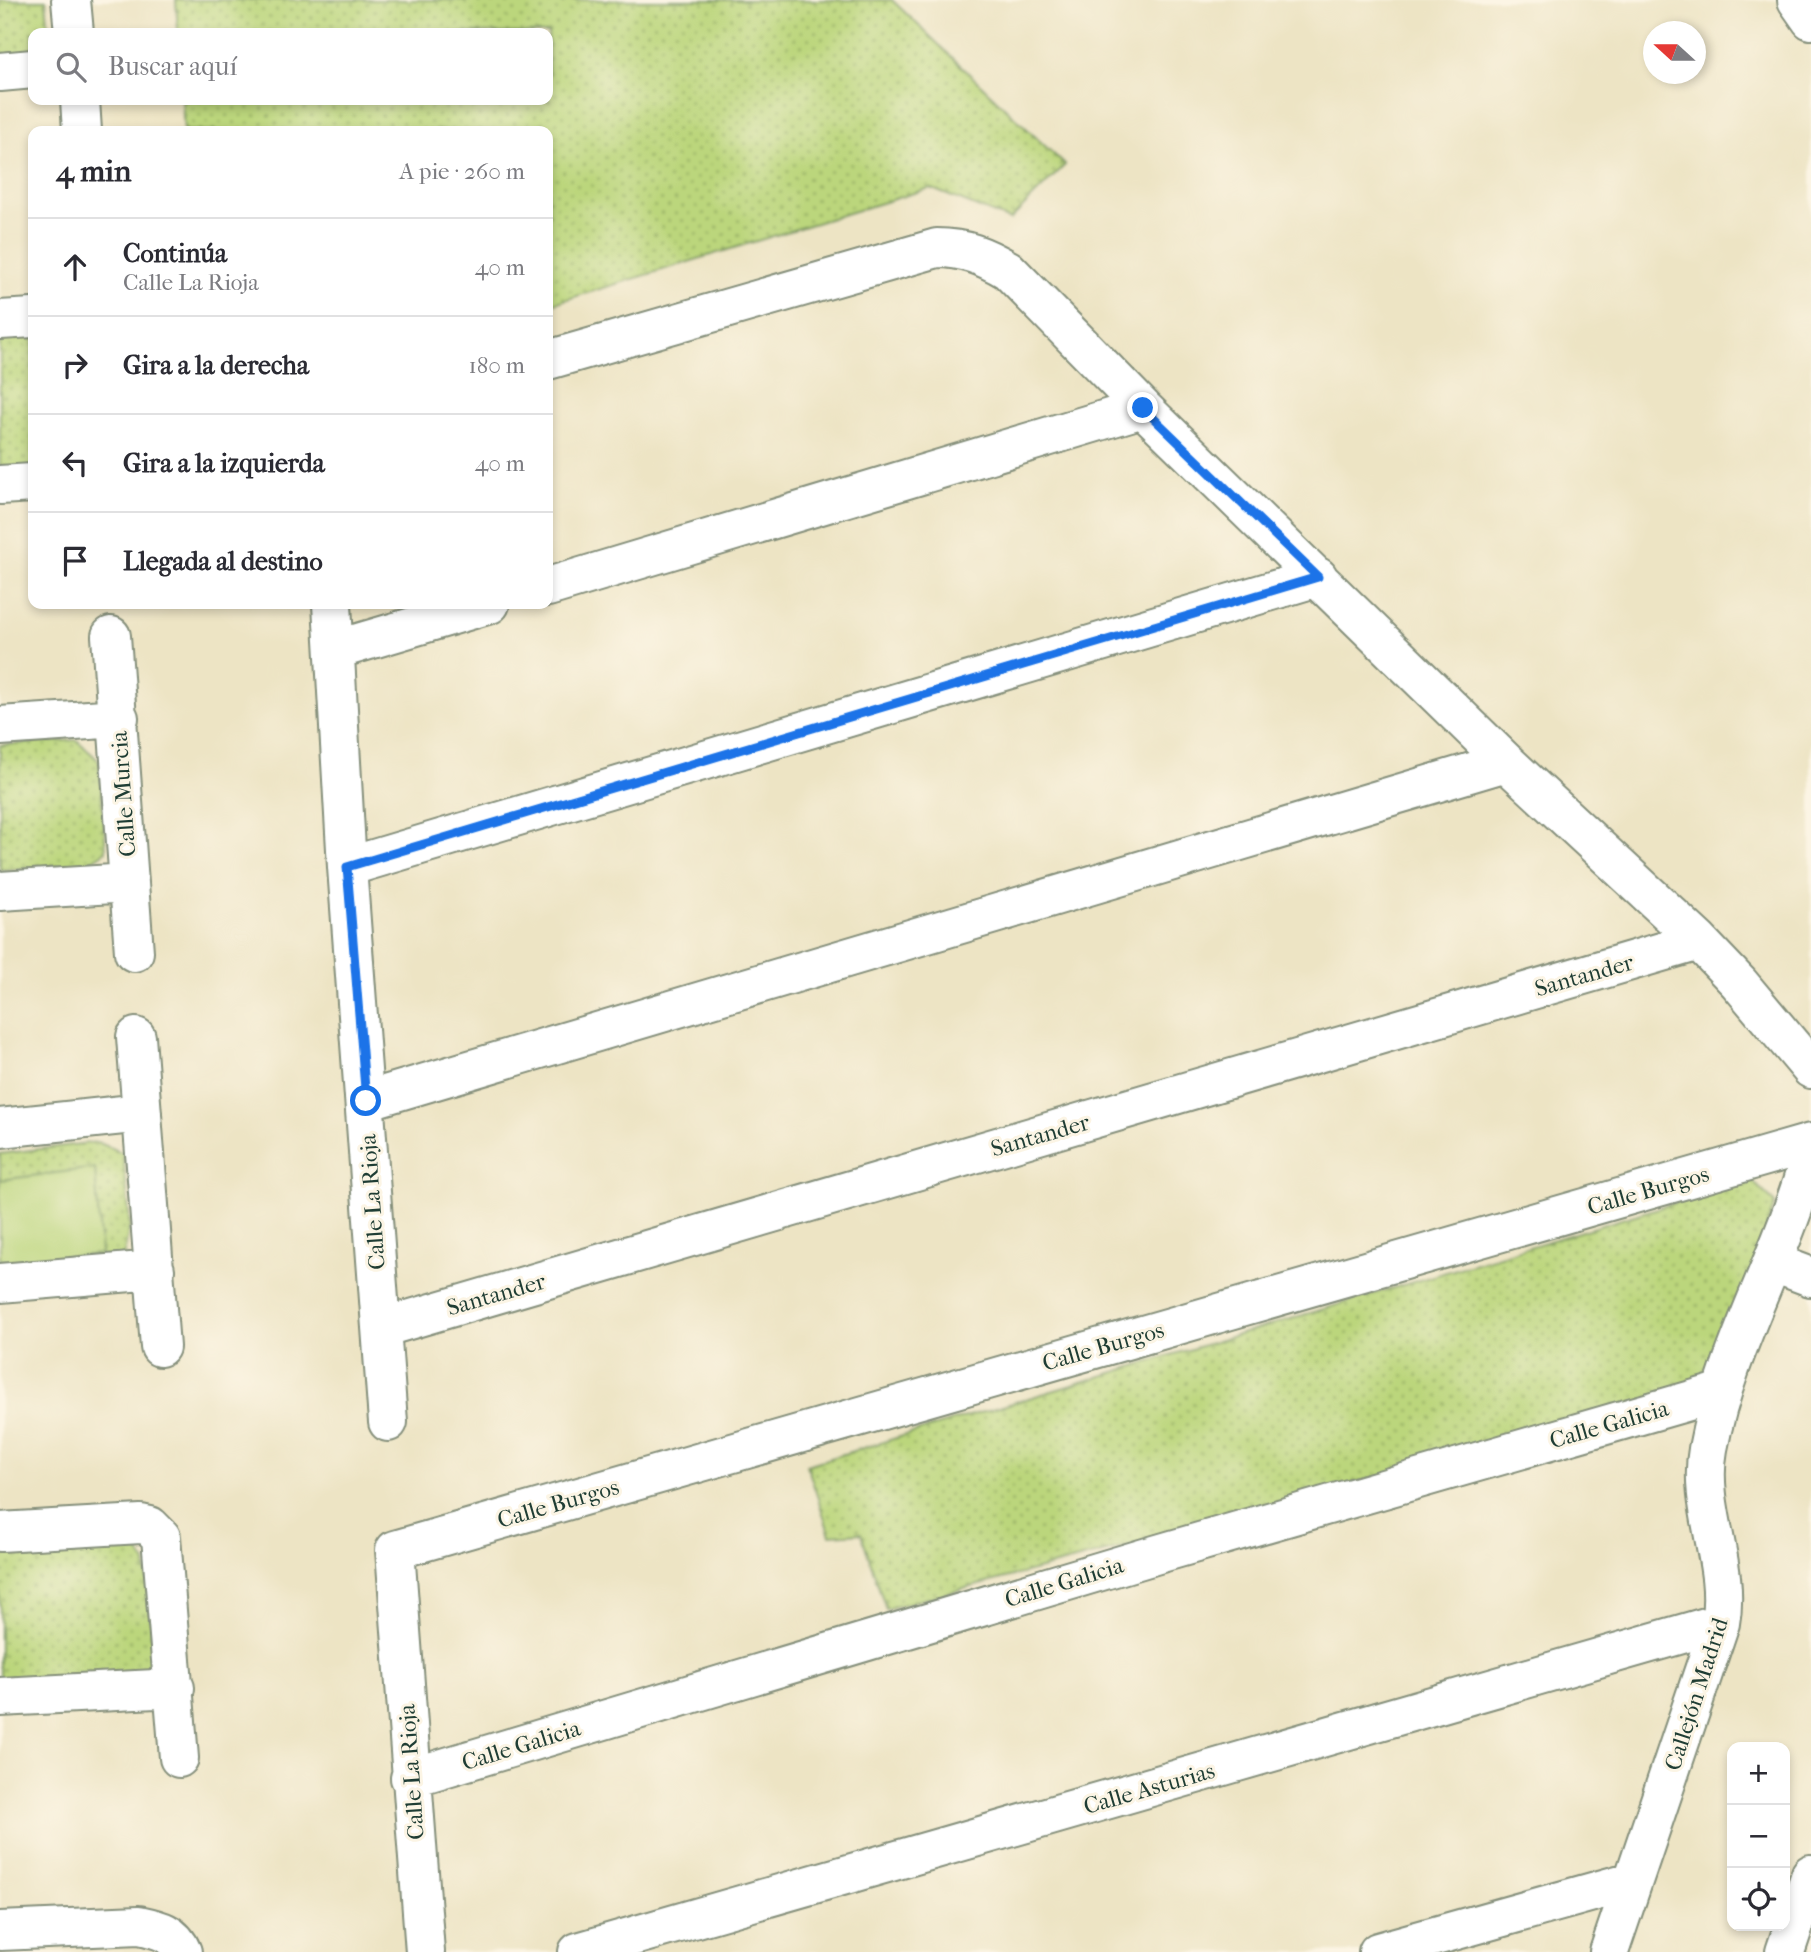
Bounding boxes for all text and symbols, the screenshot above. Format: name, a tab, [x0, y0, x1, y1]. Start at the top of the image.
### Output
north arrow	[1643, 21, 1706, 84]
search box	[28, 28, 553, 105]
icon: search	[52, 48, 90, 86]
text: Buscar aquí	[108, 51, 237, 82]
text: 4 min	[56, 154, 131, 189]
text: A pie · 260 m	[399, 158, 525, 185]
text: Continúa	[123, 238, 227, 269]
icon: ahead	[56, 248, 94, 286]
text: 40 m	[475, 254, 525, 281]
text: Calle La Rioja	[123, 269, 259, 296]
icon: right	[56, 346, 94, 384]
text: Gira a la derecha	[123, 350, 309, 381]
text: 180 m	[468, 352, 525, 379]
route end	[1127, 392, 1158, 423]
icon: left	[56, 444, 94, 482]
text: Gira a la izquierda	[123, 448, 325, 479]
text: 40 m	[475, 450, 525, 477]
icon: arrive	[56, 542, 94, 580]
text: Llegada al destino	[123, 546, 323, 577]
street label: Calle Murcia	[106, 730, 141, 858]
street label: Santander	[1532, 948, 1637, 1002]
route start	[350, 1085, 381, 1116]
street label: Santander	[988, 1108, 1093, 1162]
street label: Calle La Rioja	[354, 1133, 391, 1271]
street label: Calle Burgos	[1584, 1160, 1712, 1221]
street label: Santander	[444, 1267, 549, 1321]
street label: Calle Burgos	[1039, 1316, 1167, 1377]
street label: Calle Galicia	[1547, 1395, 1672, 1454]
street label: Calle Burgos	[494, 1473, 622, 1534]
street label: Calle Galicia	[1002, 1552, 1127, 1613]
street label: Callejón Madrid	[1659, 1614, 1734, 1774]
street label: Calle La Rioja	[393, 1703, 430, 1841]
street label: Calle Galicia	[459, 1715, 584, 1776]
map controls	[1727, 1742, 1790, 1931]
button: +	[1727, 1742, 1790, 1805]
street label: Calle Asturias	[1080, 1757, 1218, 1820]
button: −	[1727, 1805, 1790, 1868]
button: locate	[1727, 1868, 1790, 1931]

